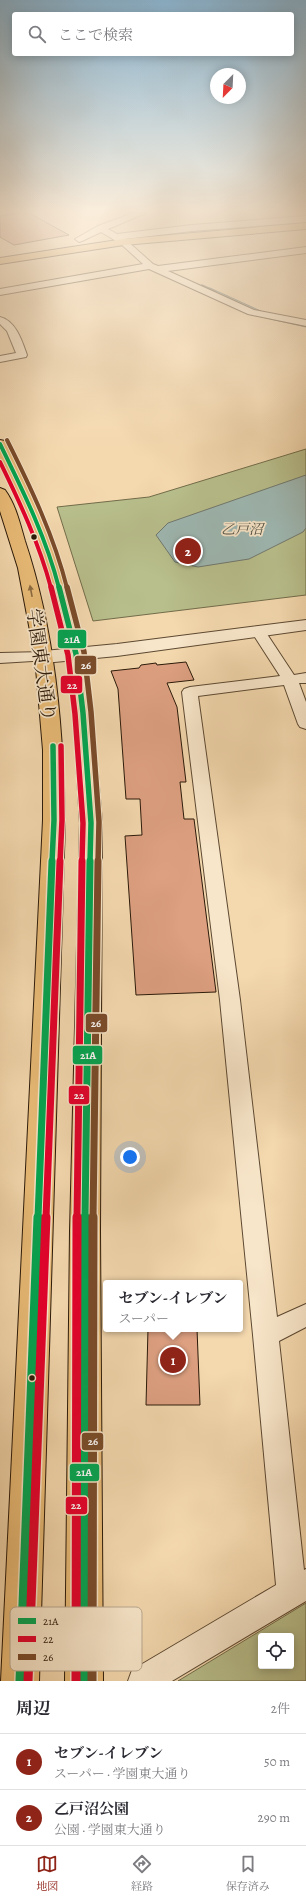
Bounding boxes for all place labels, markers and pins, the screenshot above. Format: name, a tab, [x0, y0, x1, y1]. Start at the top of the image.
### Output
unlabelled marker	[29, 532, 39, 542]
pin: 2	[175, 536, 201, 566]
pin: 1	[160, 1345, 186, 1375]
unlabelled marker	[27, 1373, 37, 1383]

